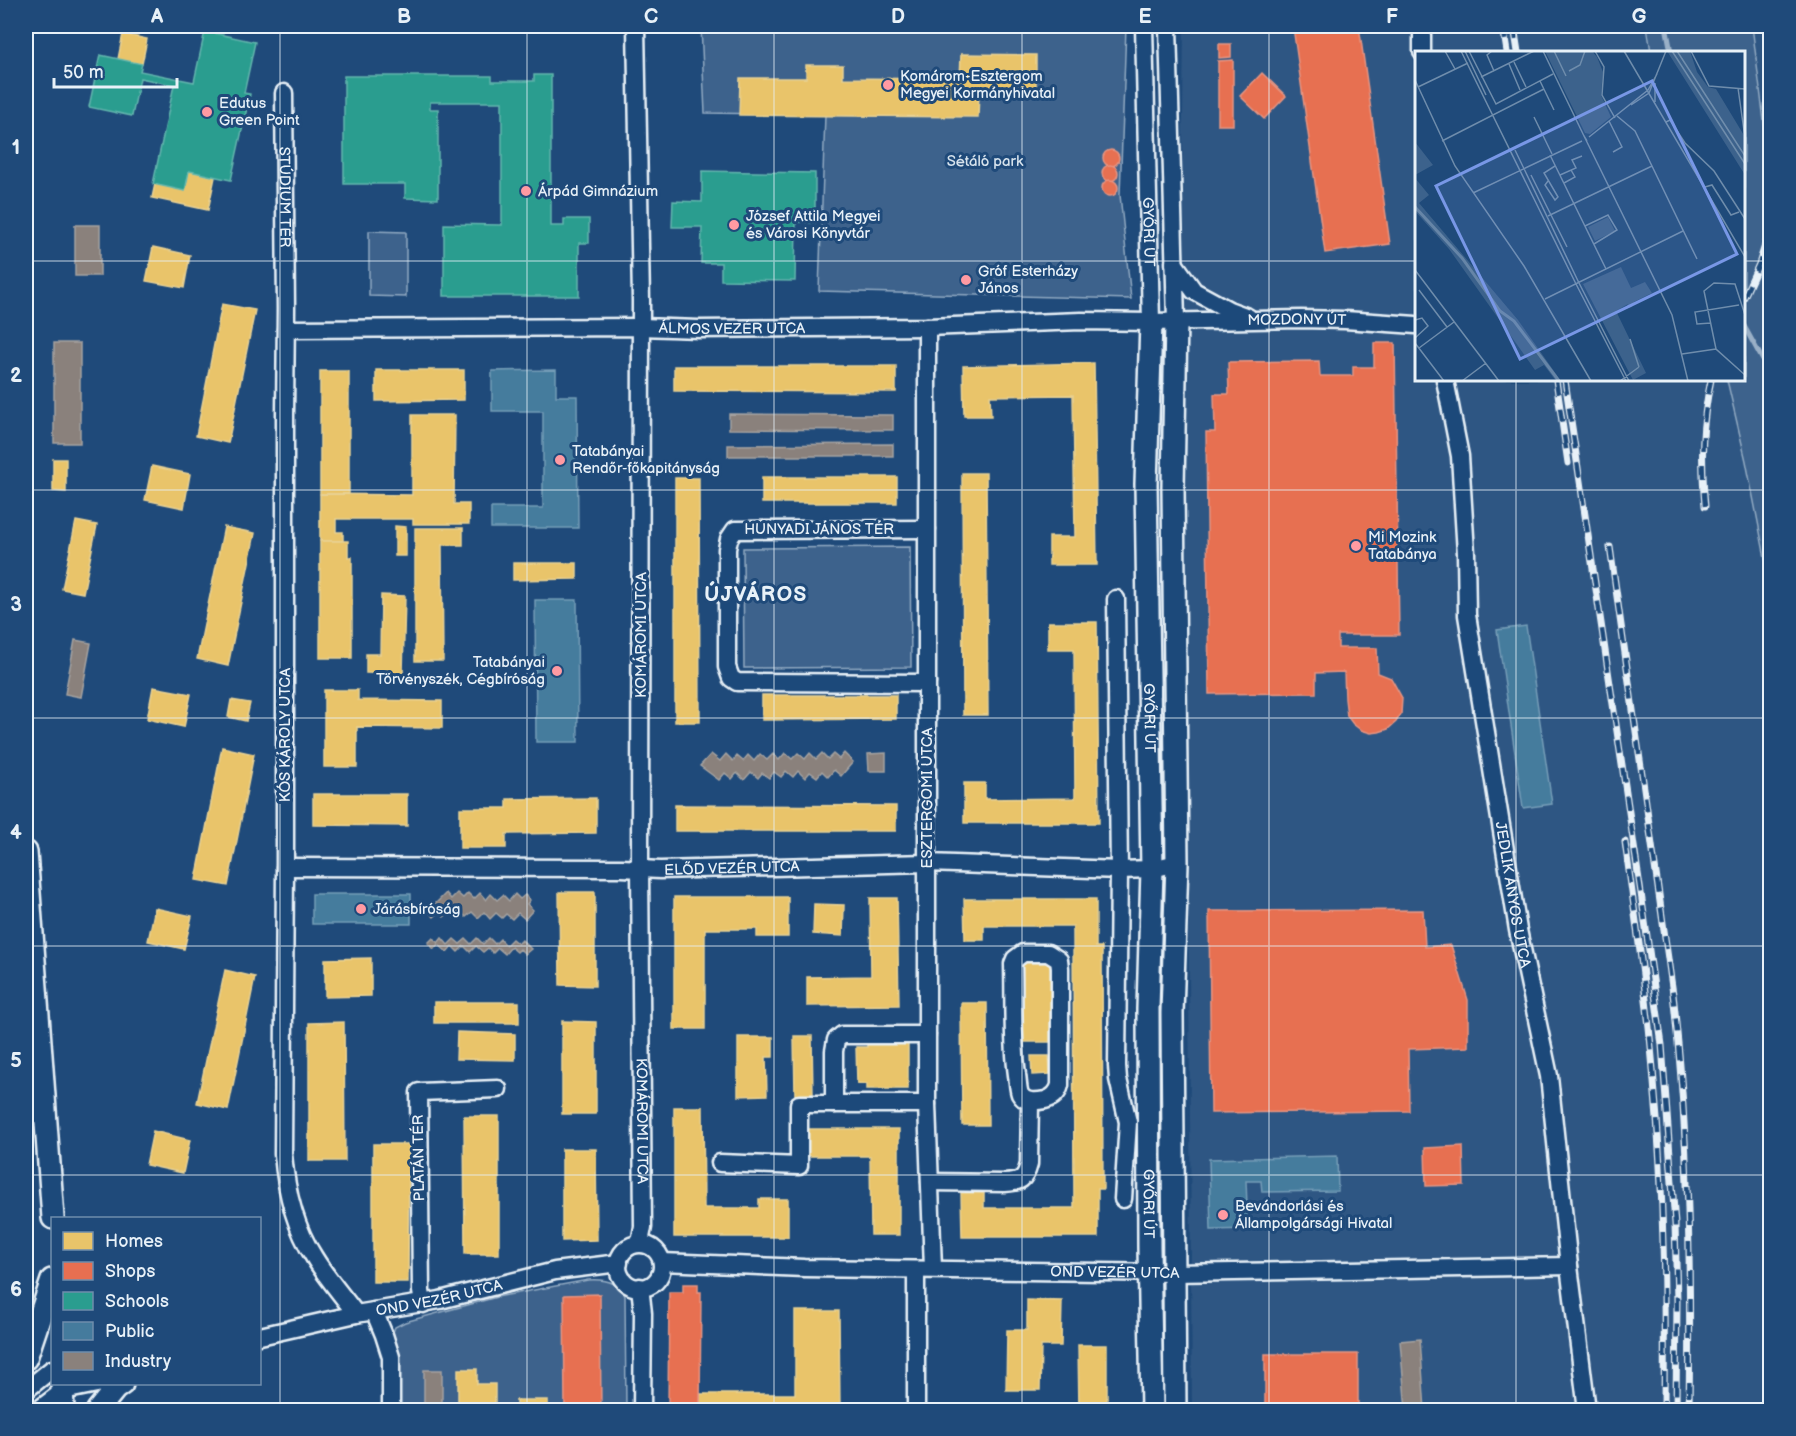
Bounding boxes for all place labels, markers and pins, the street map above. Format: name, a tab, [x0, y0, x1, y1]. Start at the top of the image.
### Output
place label: Komárom-Esztergom Megyei Kormányhivatal	[900, 67, 1055, 103]
marker: Komárom-Esztergom Megyei Kormányhivatal	[881, 78, 895, 92]
place label: Edutus Green Point	[219, 94, 300, 130]
marker: Edutus Green Point	[200, 105, 214, 119]
place label: Árpád Gimnázium	[538, 182, 658, 201]
marker: Árpád Gimnázium	[519, 184, 533, 198]
place label: József Attila Megyei és Városi Könyvtár	[746, 207, 881, 243]
marker: József Attila Megyei és Városi Könyvtár	[727, 218, 741, 232]
place label: Gróf Esterházy János	[978, 262, 1078, 298]
marker: Gróf Esterházy János	[959, 273, 973, 287]
place label: Tatabányai Rendőr-főkapitányság	[572, 442, 720, 478]
marker: Tatabányai Rendőr-főkapitányság	[553, 453, 567, 467]
place label: Mi Mozink Tatabánya	[1368, 528, 1437, 564]
marker: Mi Mozink Tatabánya	[1349, 539, 1363, 553]
place label: Tatabányai Törvényszék, Cégbíróság	[376, 653, 545, 689]
marker: Tatabányai Törvényszék, Cégbíróság	[550, 664, 564, 678]
place label: Járásbíróság	[373, 900, 460, 919]
marker: Járásbíróság	[354, 902, 368, 916]
place label: Bevándorlási és Állampolgársági Hivatal	[1235, 1197, 1392, 1233]
marker: Bevándorlási és Állampolgársági Hivatal	[1216, 1208, 1230, 1222]

